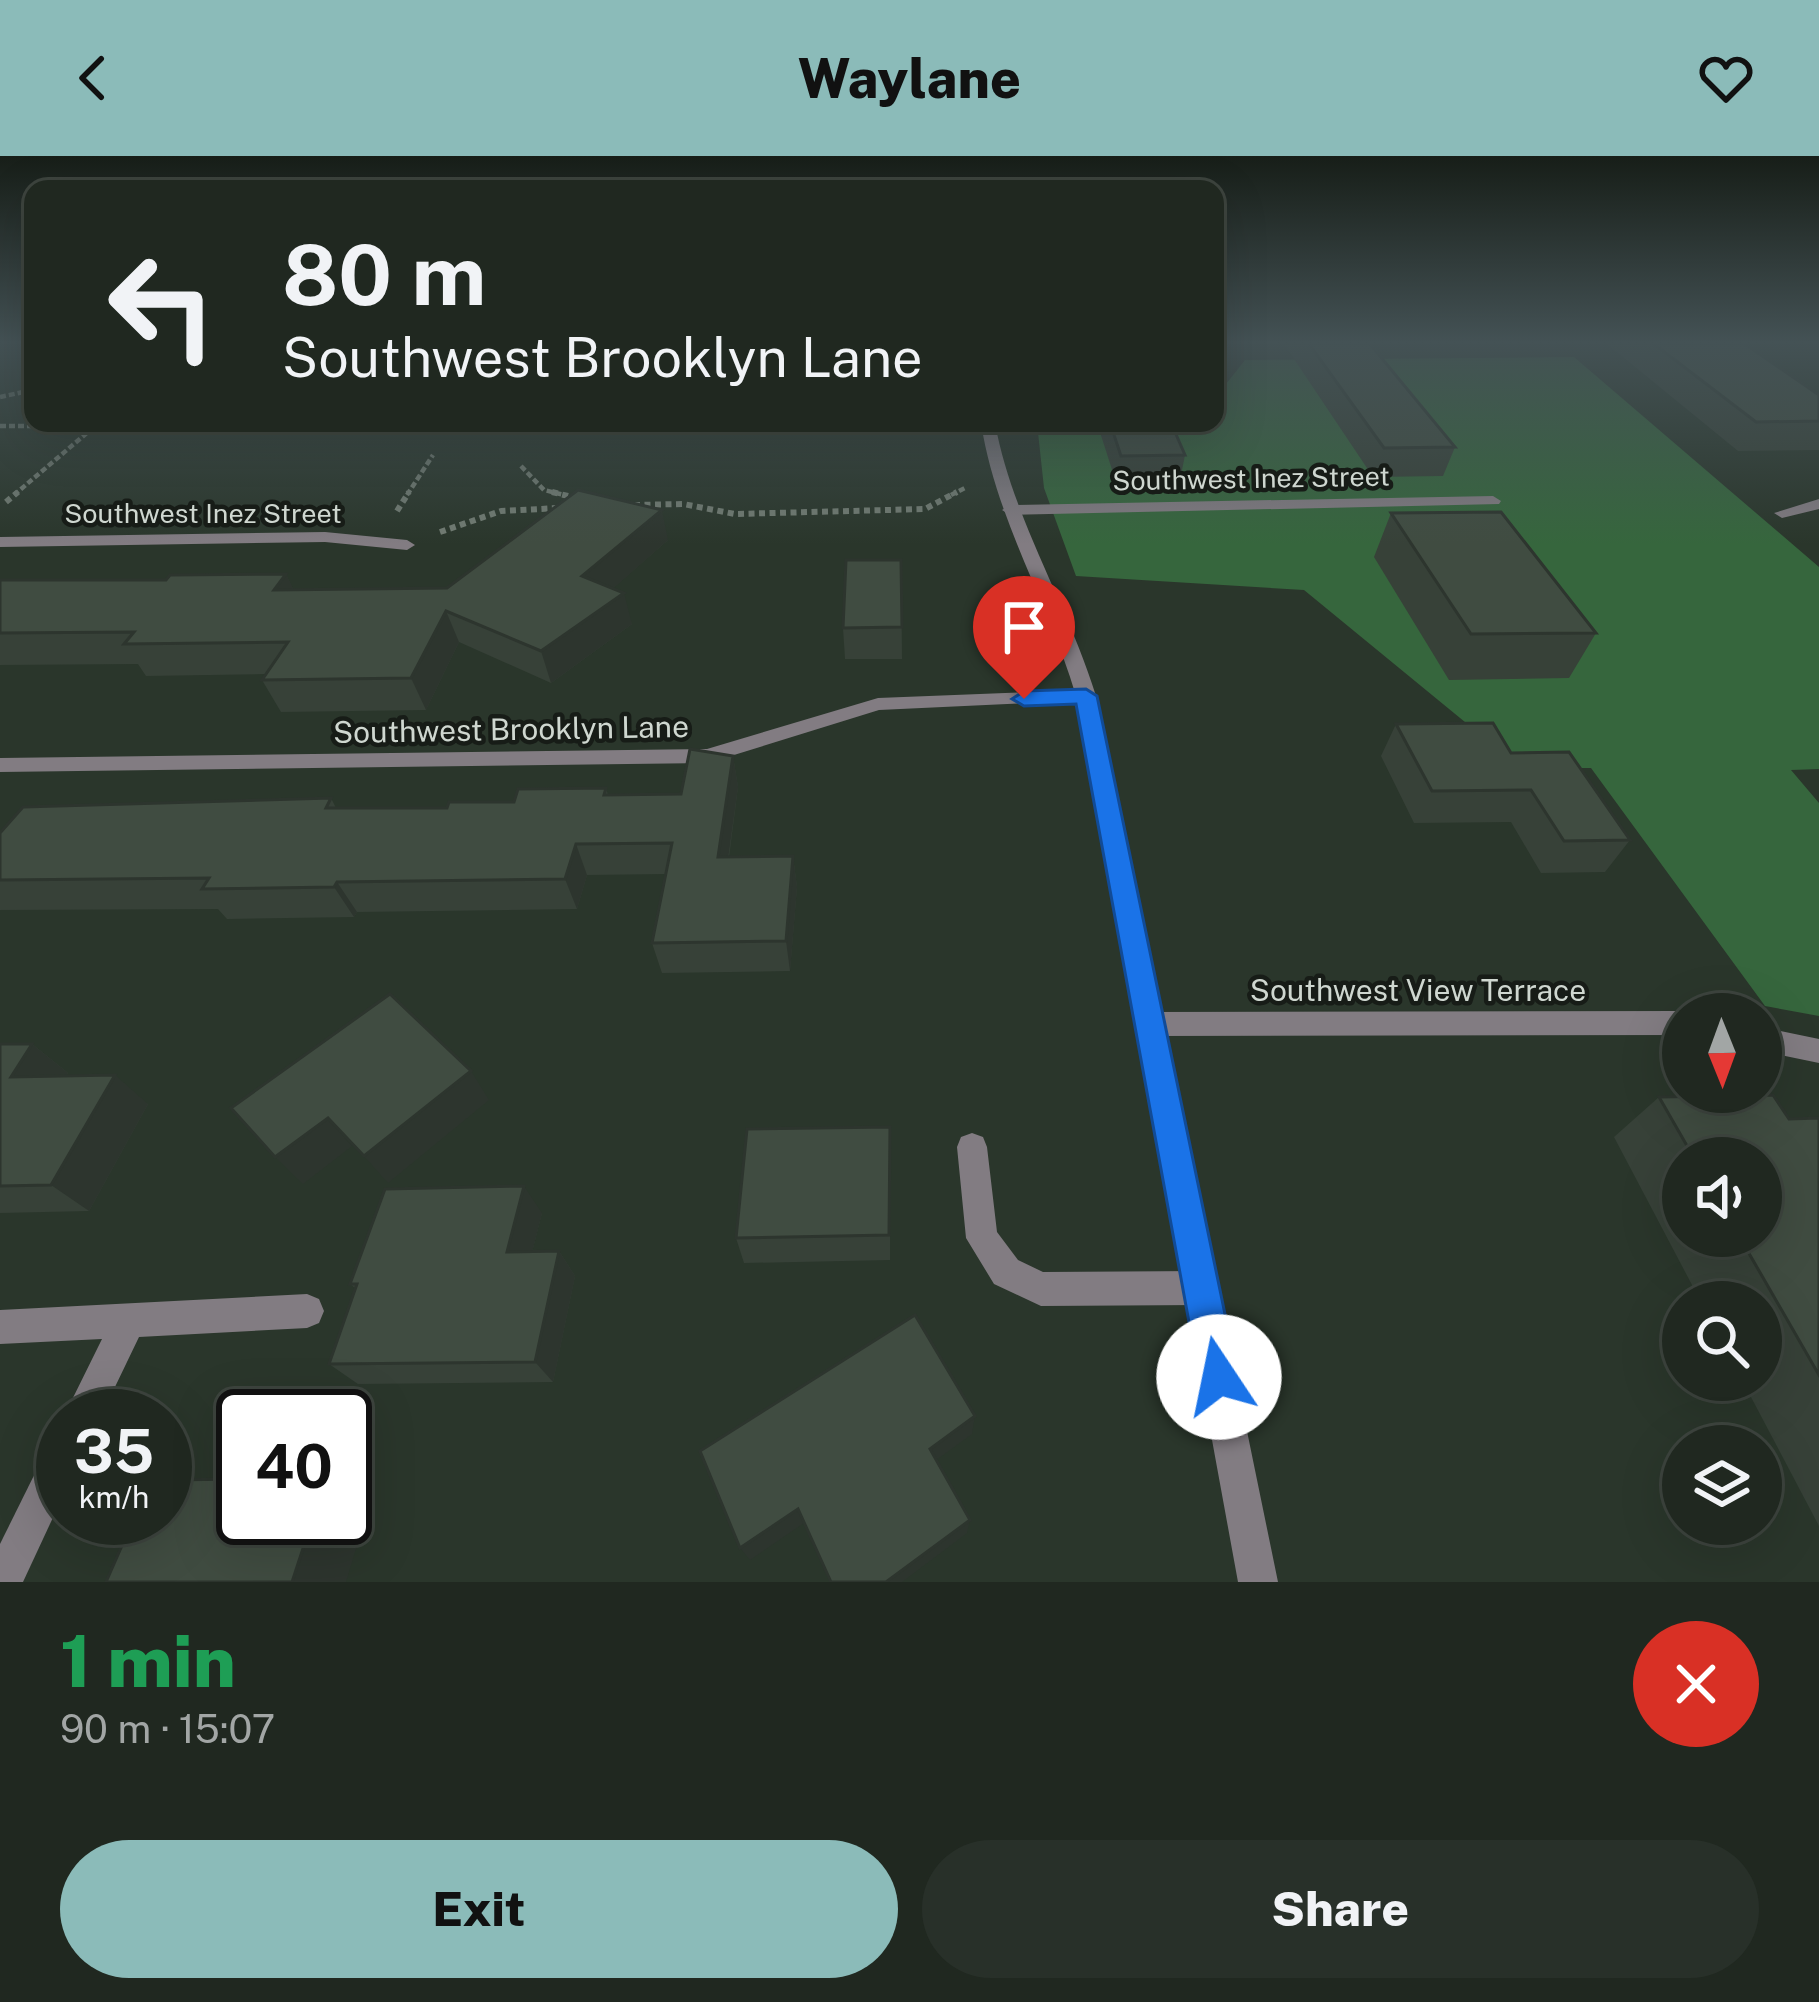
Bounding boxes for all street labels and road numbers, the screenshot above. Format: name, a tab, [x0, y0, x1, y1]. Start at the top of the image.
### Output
street label: Southwest Inez Street	[1112, 460, 1390, 496]
street label: Southwest Inez Street	[64, 497, 342, 529]
street label: Southwest Brooklyn Lane	[333, 708, 689, 750]
street label: Southwest View Terrace	[1250, 972, 1586, 1008]

